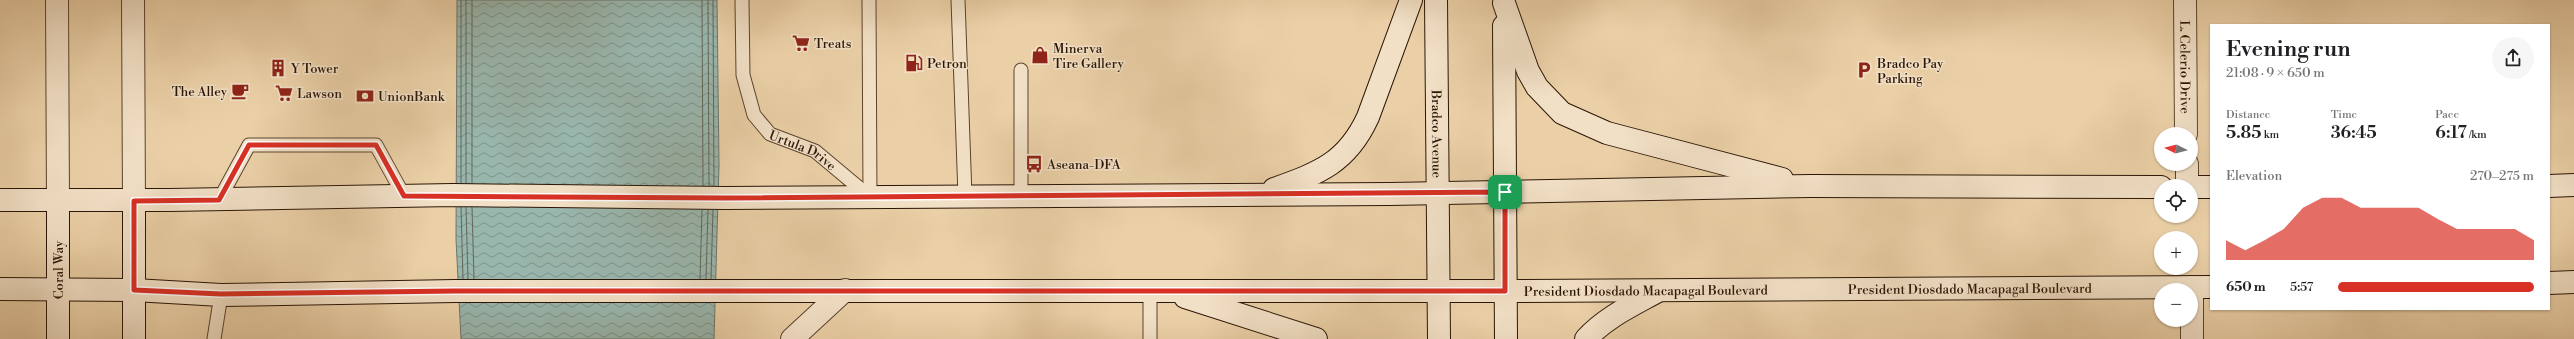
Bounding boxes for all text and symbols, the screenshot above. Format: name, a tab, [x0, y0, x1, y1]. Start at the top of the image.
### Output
street label: L. Celerio Drive	[2176, 20, 2193, 114]
supermarket icon: Treats	[791, 33, 811, 53]
place label: Treats	[814, 36, 852, 52]
text: Evening run	[2226, 36, 2351, 63]
button: share	[2492, 37, 2534, 79]
place label: Minerva Tire Gallery	[1053, 41, 1125, 72]
shop icon: Minerva Tire Gallery	[1030, 45, 1050, 65]
fuel station icon: Petron	[904, 53, 924, 73]
place label: Petron	[927, 56, 967, 72]
place label: Bradco Pay Parking	[1876, 56, 1944, 87]
building icon: Y Tower	[268, 58, 288, 78]
parking icon: Bradco Pay Parking	[1854, 60, 1874, 80]
place label: Y Tower	[290, 61, 339, 77]
text: 21:08 · 9 × 650 m	[2226, 65, 2325, 81]
cafe icon: The Alley	[230, 81, 250, 101]
supermarket icon: Lawson	[274, 83, 294, 103]
place label: The Alley	[172, 84, 228, 100]
place label: Lawson	[297, 86, 342, 102]
bank icon: UnionBank	[355, 86, 375, 106]
place label: UnionBank	[378, 89, 446, 105]
street label: Bradco Avenue	[1428, 89, 1445, 179]
text: Distance	[2226, 108, 2270, 122]
text: Time	[2331, 108, 2357, 122]
text: Pace	[2435, 108, 2459, 122]
text: 5.85	[2226, 122, 2261, 144]
text: 36:45	[2331, 122, 2377, 144]
text: 6:17	[2435, 122, 2467, 144]
street label: Urtula Drive	[767, 127, 839, 174]
north arrow	[2154, 127, 2198, 171]
map controls	[2154, 127, 2198, 327]
text: km	[2261, 128, 2279, 142]
text: /km	[2467, 128, 2487, 142]
bus stop icon: Aseana-DFA	[1024, 154, 1044, 174]
place label: Aseana-DFA	[1046, 157, 1122, 173]
text: Elevation	[2226, 168, 2282, 184]
text: 270–275 m	[2470, 168, 2534, 184]
pin	[1488, 175, 1522, 209]
button: locate	[2154, 179, 2198, 223]
icon: arrive	[1494, 181, 1516, 203]
button: +	[2154, 231, 2198, 275]
street label: Coral Way	[51, 240, 67, 299]
text: 650 m	[2226, 279, 2266, 295]
text: 5:57	[2290, 279, 2313, 295]
street label: President Diosdado Macapagal Boulevard	[1848, 281, 2093, 298]
street label: President Diosdado Macapagal Boulevard	[1524, 283, 1769, 300]
button: −	[2154, 283, 2198, 327]

